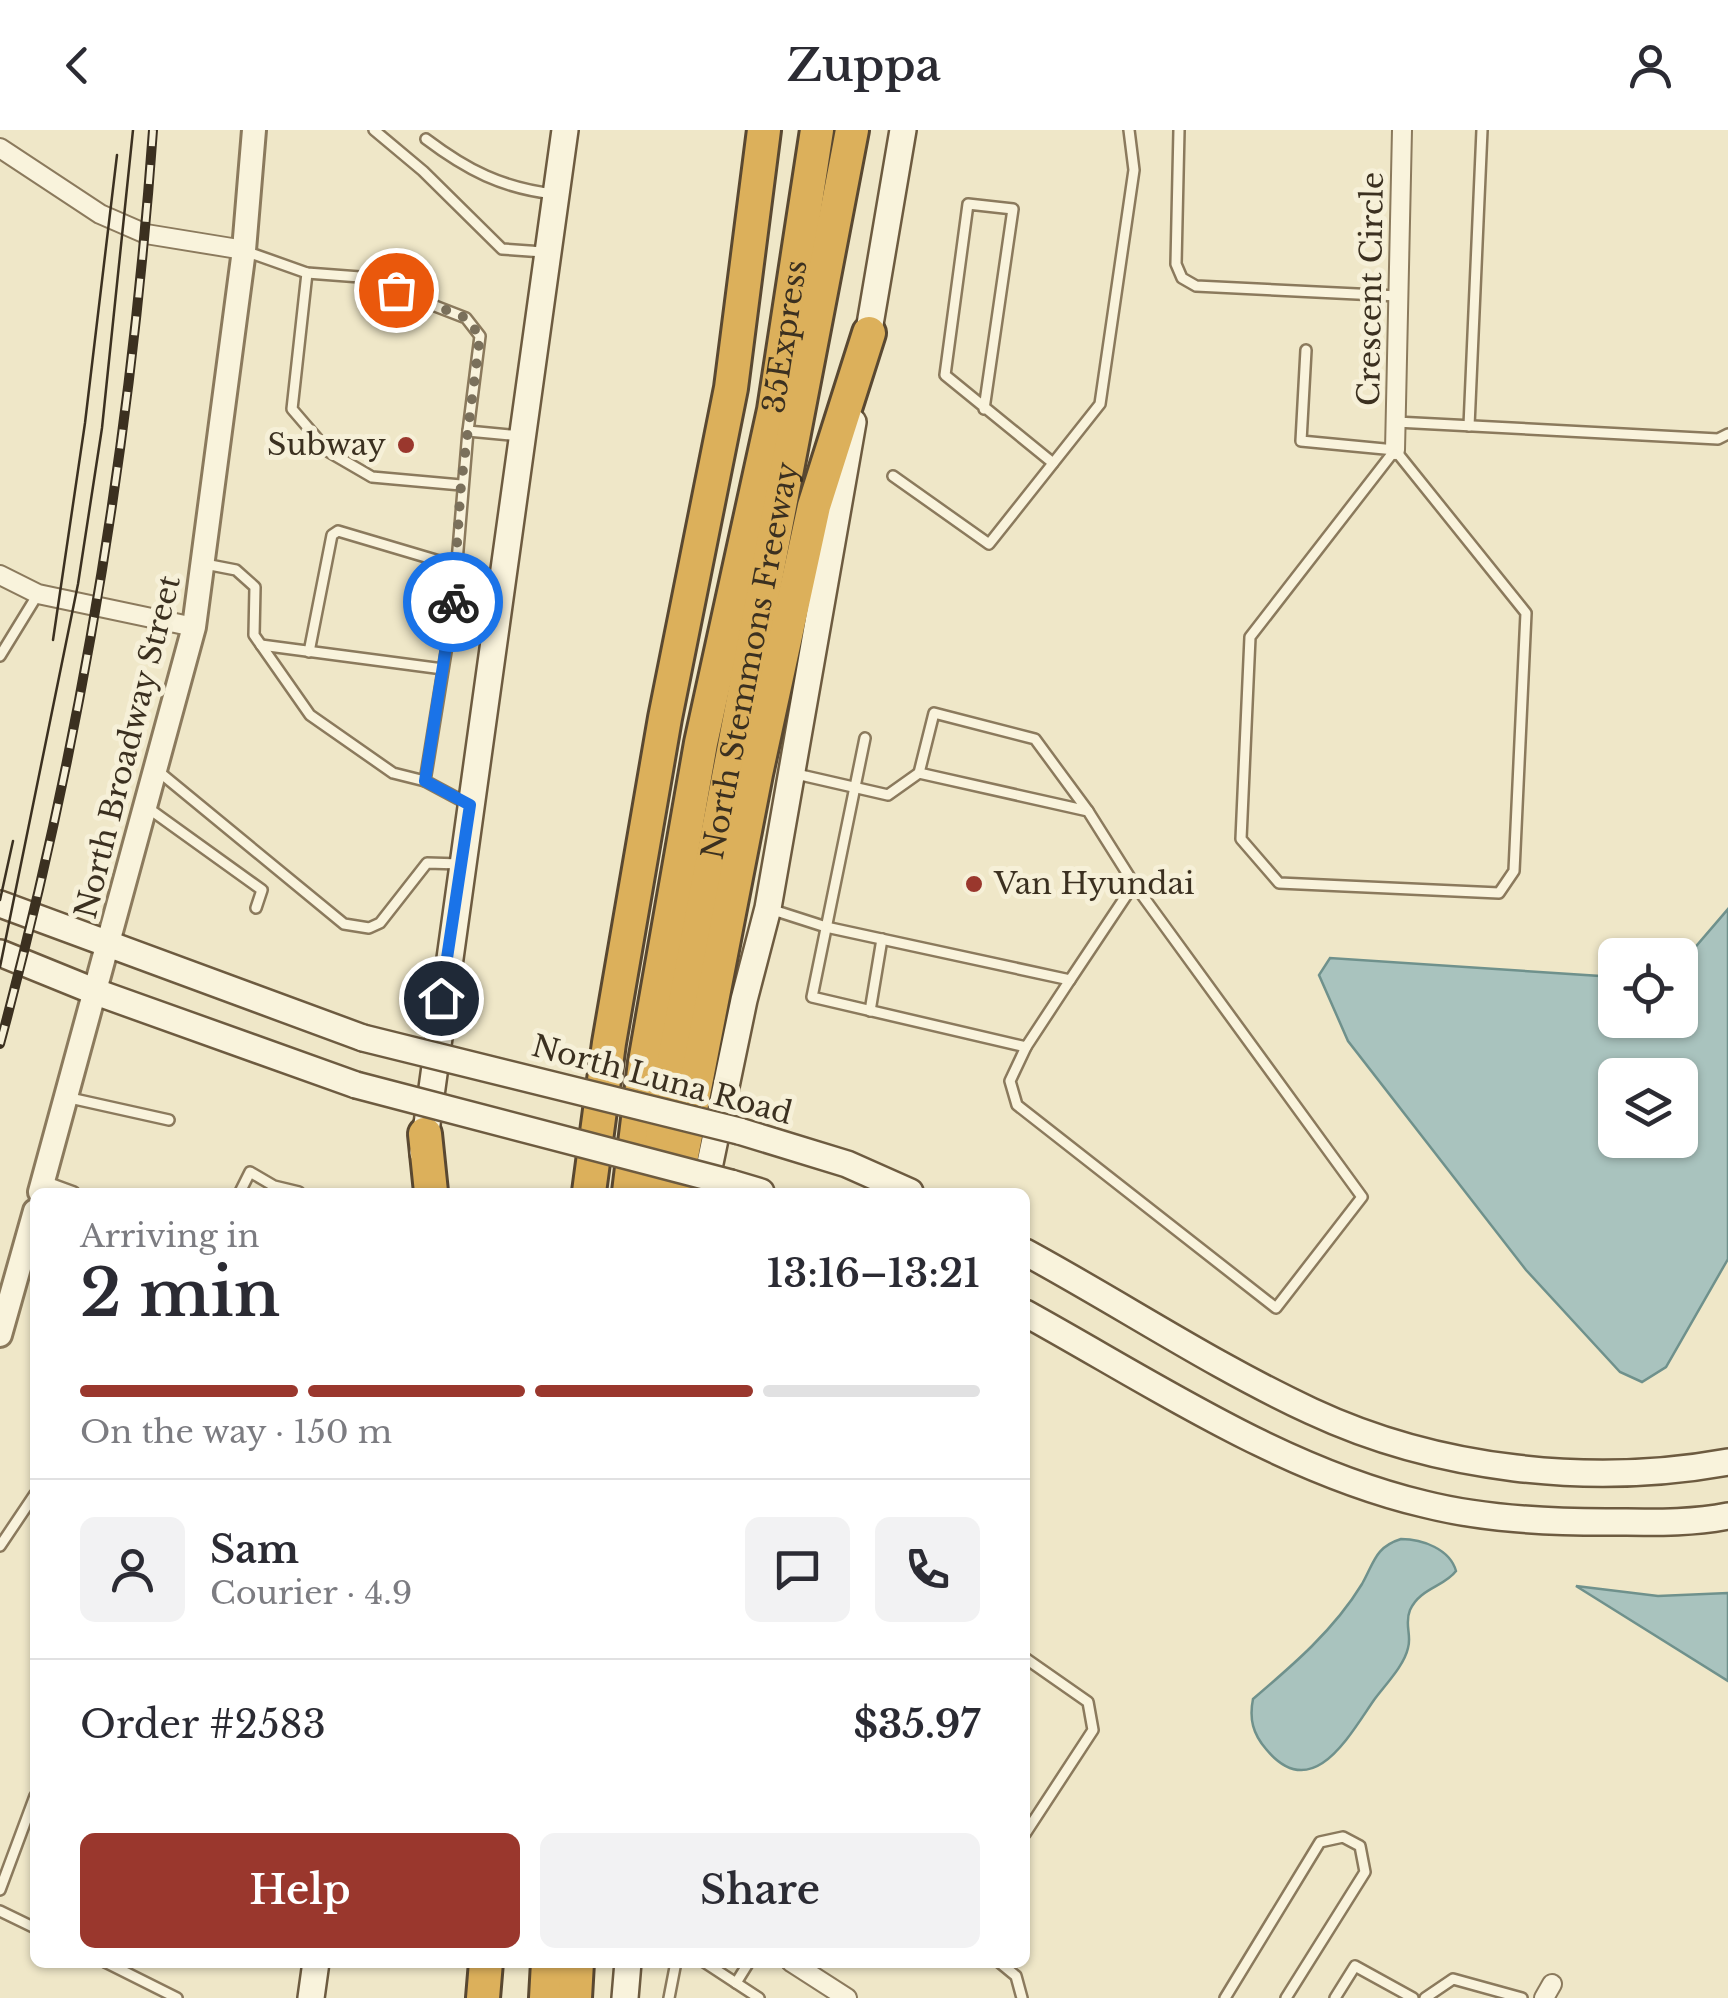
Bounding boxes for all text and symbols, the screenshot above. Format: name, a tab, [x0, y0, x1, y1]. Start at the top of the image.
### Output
text: Zuppa	[787, 37, 941, 93]
icon: back	[50, 38, 105, 93]
icon: person	[1623, 38, 1678, 93]
street label: Crescent Circle	[1350, 172, 1391, 406]
pin	[354, 248, 439, 333]
street label: 35Express	[755, 257, 815, 416]
icon: bag	[369, 263, 424, 318]
place label: Subway	[267, 426, 386, 463]
marker: Subway	[395, 434, 417, 456]
street label: North Stemmons Freeway	[694, 459, 806, 862]
courier	[403, 552, 503, 652]
street label: North Broadway Street	[67, 571, 188, 922]
icon: bike	[426, 575, 481, 630]
place label: Van Hyundai	[993, 865, 1194, 902]
marker: Van Hyundai	[963, 873, 985, 895]
map controls	[1598, 938, 1698, 1158]
button: locate	[1598, 938, 1698, 1038]
pin	[399, 956, 484, 1041]
icon: home	[414, 971, 469, 1026]
street label: North Luna Road	[528, 1027, 796, 1132]
button: layers	[1598, 1058, 1698, 1158]
text: Arriving in	[80, 1216, 259, 1256]
text: 13:16–13:21	[767, 1250, 980, 1297]
text: 2 min	[80, 1253, 280, 1334]
text: On the way · 150 m	[80, 1412, 392, 1452]
button: person	[80, 1517, 185, 1622]
button: chat	[745, 1517, 850, 1622]
button: phone	[875, 1517, 980, 1622]
text: Sam	[210, 1526, 299, 1573]
text: Courier · 4.9	[210, 1573, 412, 1613]
text: Order #2583	[80, 1701, 326, 1748]
text: $35.97	[854, 1701, 980, 1748]
button: Help	[80, 1833, 520, 1948]
button: Share	[540, 1833, 980, 1948]

